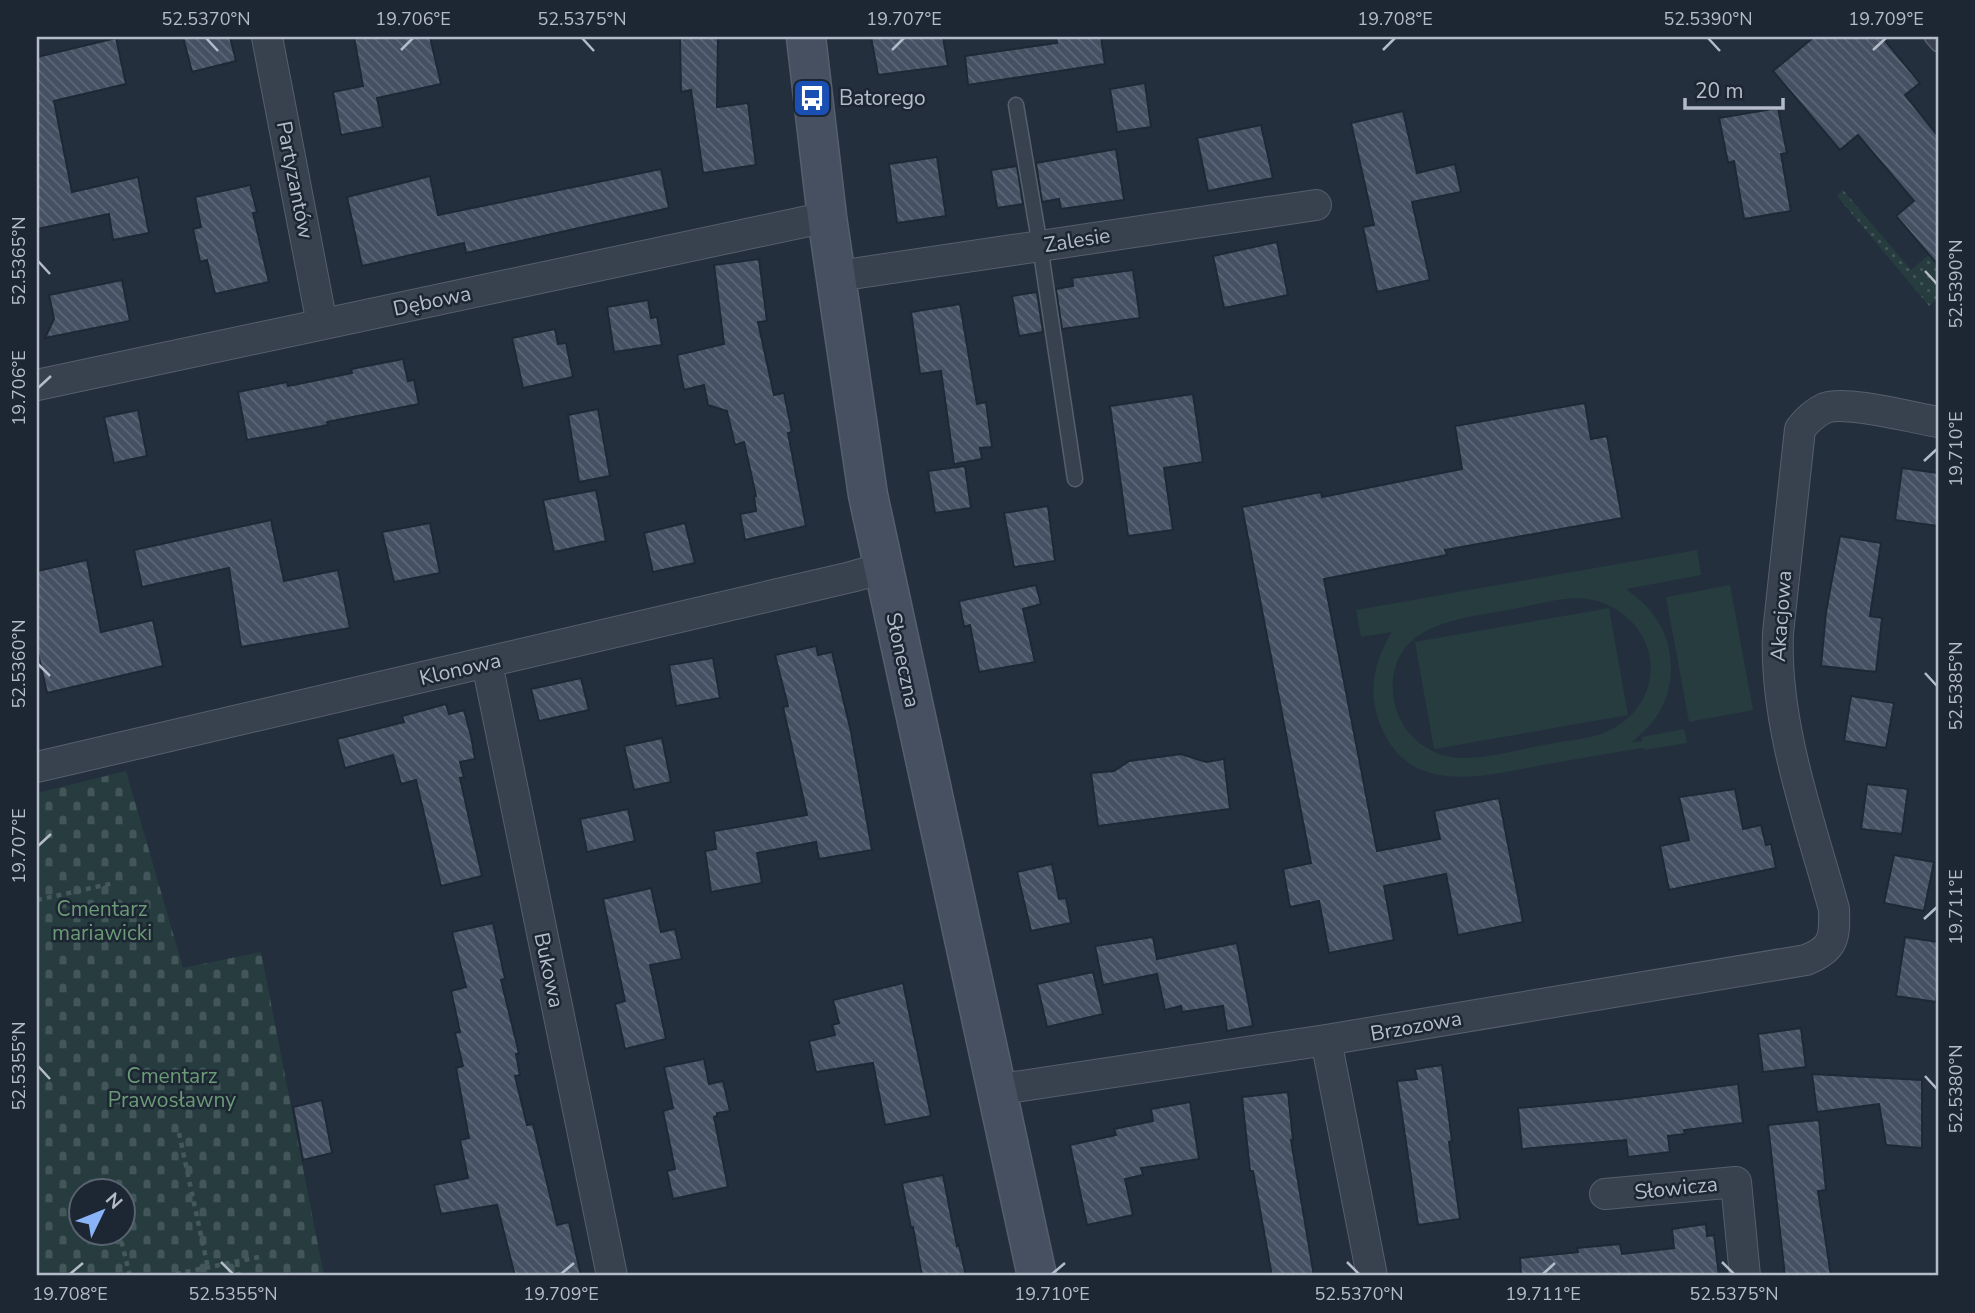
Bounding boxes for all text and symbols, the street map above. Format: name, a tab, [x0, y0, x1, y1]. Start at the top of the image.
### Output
text: 52.5370°N	[162, 7, 250, 31]
text: 19.706°E	[375, 7, 451, 31]
text: 52.5375°N	[538, 7, 626, 31]
text: 19.707°E	[866, 7, 942, 31]
text: 19.708°E	[1357, 7, 1433, 31]
text: 52.5390°N	[1664, 7, 1752, 31]
text: 19.709°E	[1848, 7, 1924, 31]
scale bar	[1685, 66, 1783, 110]
bus stop icon: Batorego	[791, 77, 833, 119]
text: 20 m	[1695, 77, 1744, 105]
place label: Batorego	[839, 84, 926, 112]
street label: Partyzantów	[270, 119, 320, 242]
text: 52.5365°N	[7, 217, 31, 305]
street label: Zalesie	[1042, 221, 1112, 259]
text: 52.5390°N	[1944, 240, 1968, 328]
street label: Dębowa	[390, 279, 474, 323]
text: 19.706°E	[7, 350, 31, 426]
text: 19.710°E	[1944, 411, 1968, 487]
street label: Akacjowa	[1764, 569, 1798, 663]
street label: Słoneczna	[879, 610, 927, 710]
text: 52.5360°N	[7, 620, 31, 708]
text: 52.5385°N	[1944, 642, 1968, 730]
street label: Klonowa	[416, 646, 504, 692]
text: 19.707°E	[7, 808, 31, 884]
text: 19.711°E	[1944, 869, 1968, 945]
park label: Cmentarz mariawicki	[52, 895, 152, 947]
street label: Bukowa	[527, 930, 571, 1010]
street label: Brzozowa	[1368, 1004, 1464, 1048]
text: 52.5355°N	[7, 1022, 31, 1110]
text: 52.5380°N	[1944, 1045, 1968, 1133]
park label: Cmentarz Prawosławny	[108, 1062, 236, 1114]
street label: Słowicza	[1633, 1170, 1719, 1206]
north arrow	[66, 1176, 136, 1246]
text: N	[99, 1187, 128, 1215]
text: 19.708°E	[32, 1282, 108, 1306]
text: 52.5355°N	[189, 1282, 277, 1306]
text: 19.709°E	[523, 1282, 599, 1306]
text: 19.710°E	[1014, 1282, 1090, 1306]
text: 52.5370°N	[1315, 1282, 1403, 1306]
text: 19.711°E	[1505, 1282, 1581, 1306]
text: 52.5375°N	[1690, 1282, 1778, 1306]

